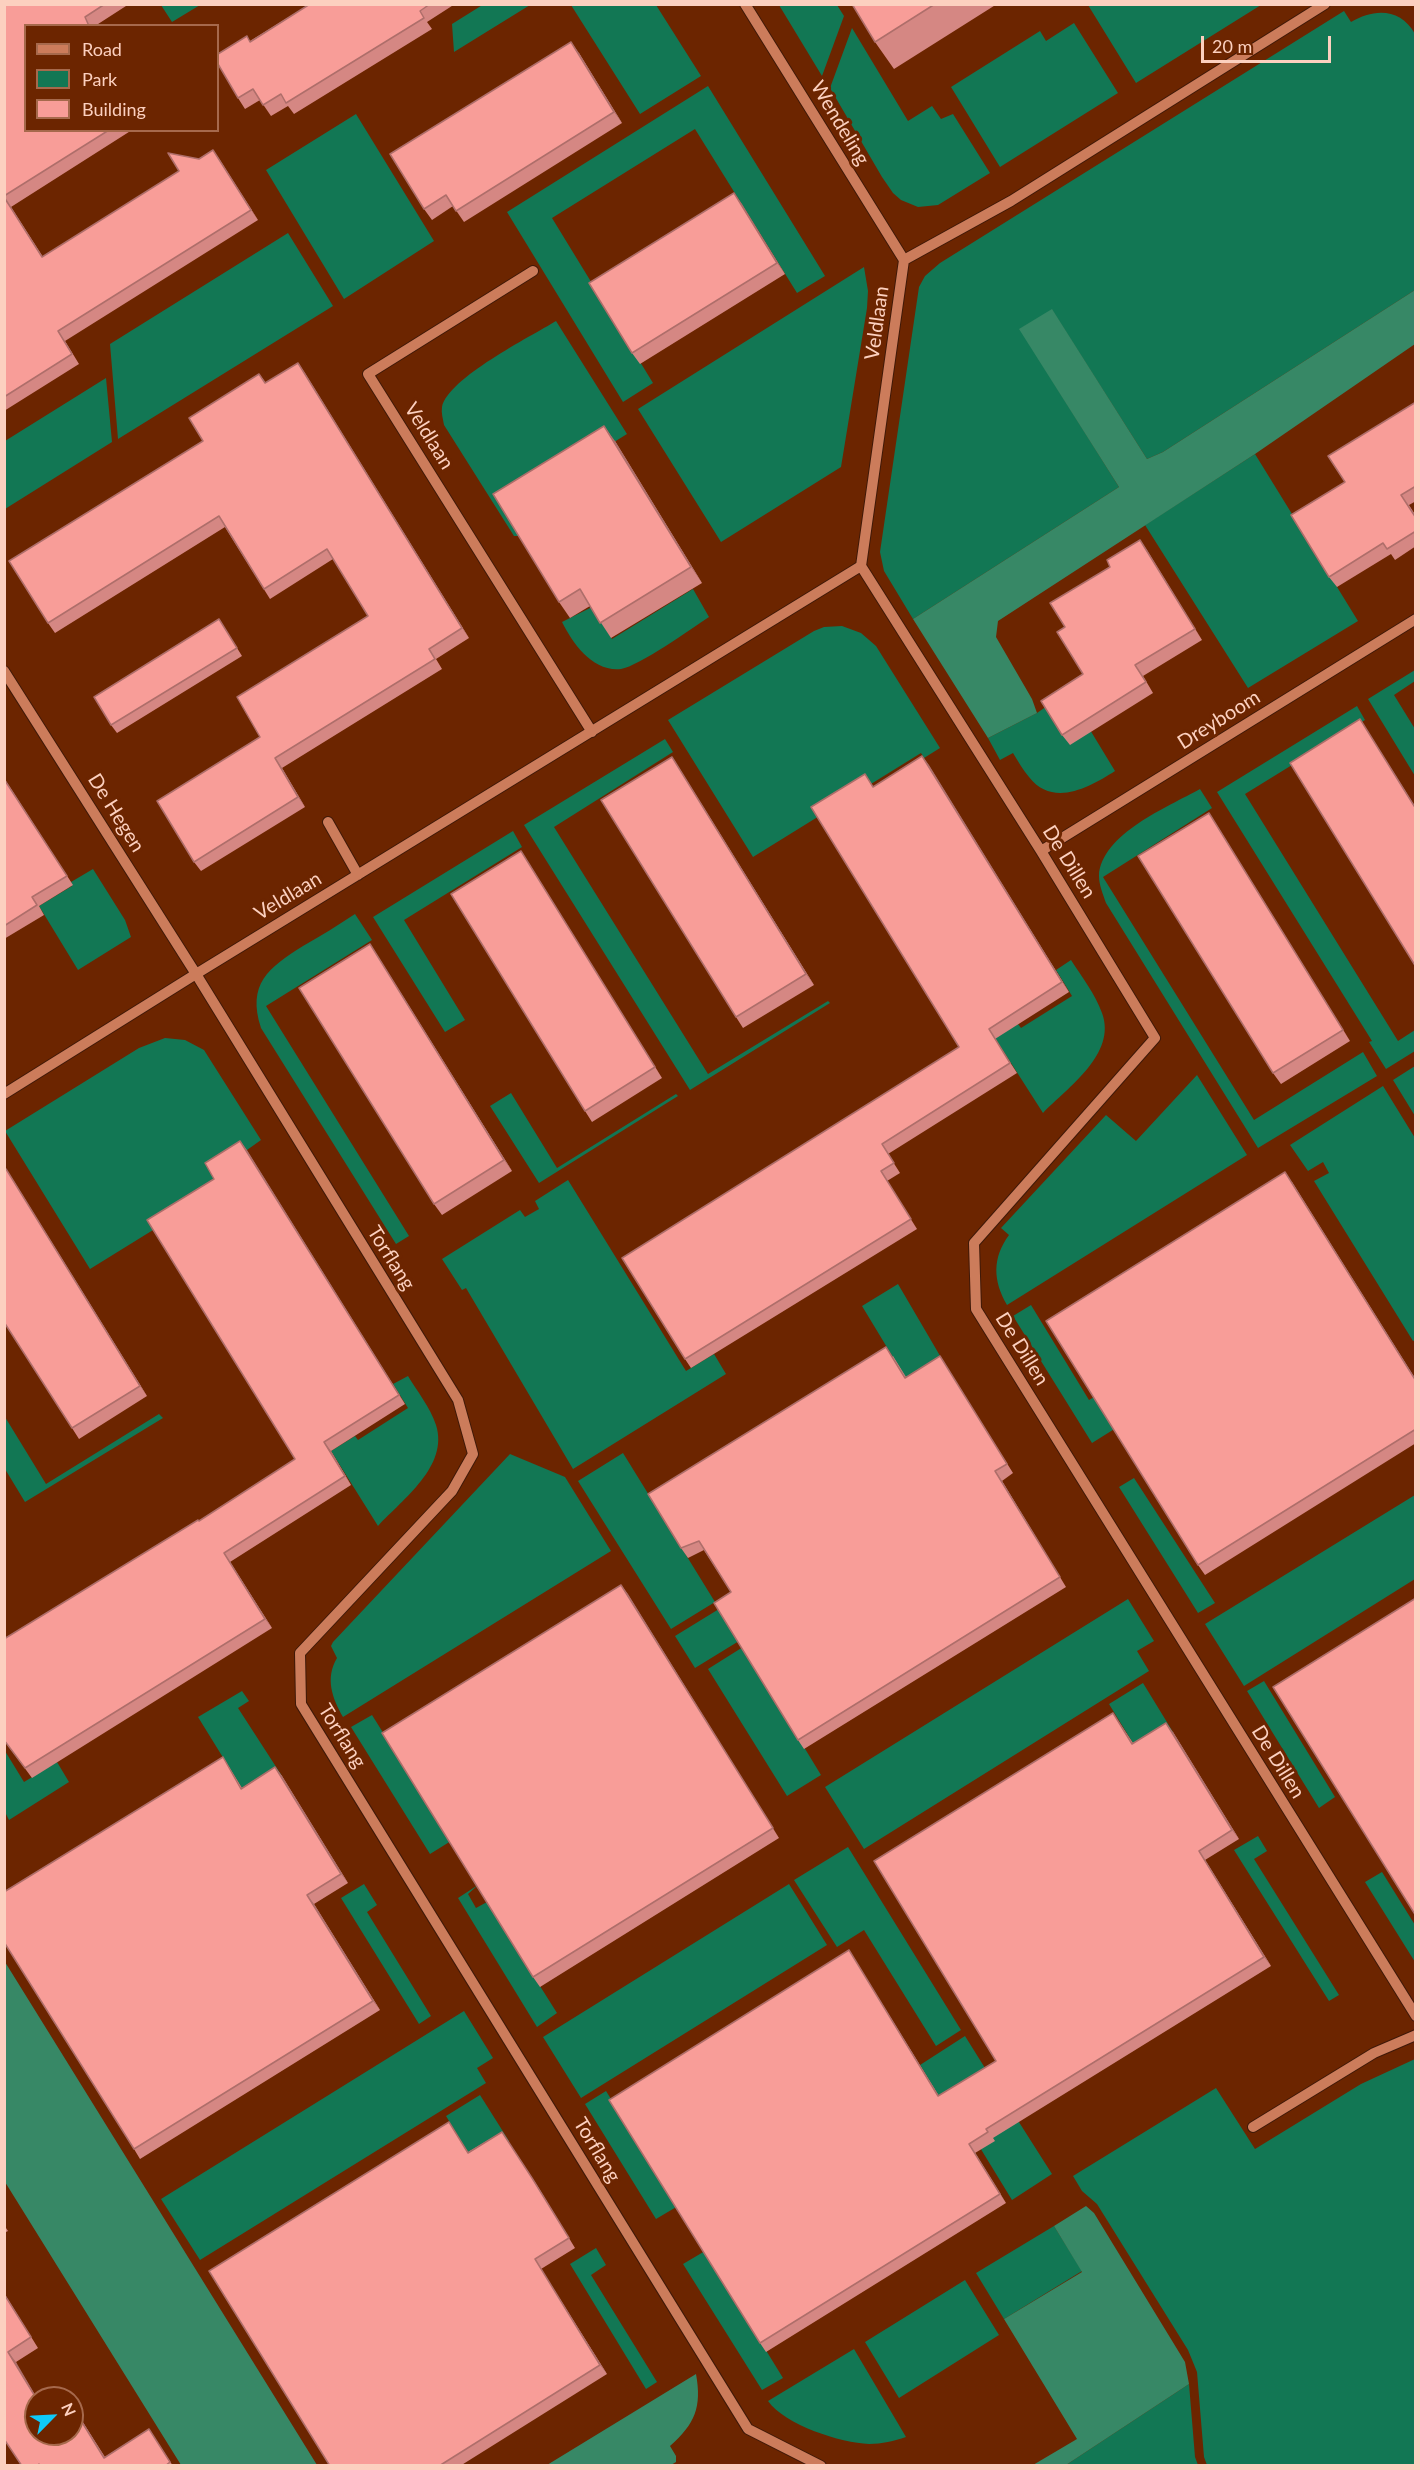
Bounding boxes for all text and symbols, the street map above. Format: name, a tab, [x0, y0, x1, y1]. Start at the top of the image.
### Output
legend	[24, 24, 219, 132]
scale bar	[1204, 24, 1334, 62]
text: 20 m	[1212, 35, 1252, 57]
text: Road	[82, 38, 122, 60]
text: Park	[82, 68, 117, 90]
street label: Wendeling	[805, 76, 875, 170]
text: Building	[82, 98, 146, 120]
street label: Veldlaan	[860, 285, 894, 361]
street label: Veldlaan	[399, 398, 459, 474]
street label: Dreyboom	[1173, 685, 1265, 755]
street label: De Hegen	[82, 769, 150, 857]
street label: De Dillen	[1037, 821, 1101, 903]
street label: Veldlaan	[250, 867, 326, 925]
street label: Torflang	[362, 1221, 420, 1295]
street label: De Dillen	[990, 1308, 1054, 1390]
street label: Torflang	[313, 1699, 371, 1773]
street label: De Dillen	[1246, 1721, 1310, 1803]
street label: Torflang	[568, 2113, 626, 2187]
north arrow	[24, 2386, 84, 2446]
text: N	[58, 2400, 80, 2419]

